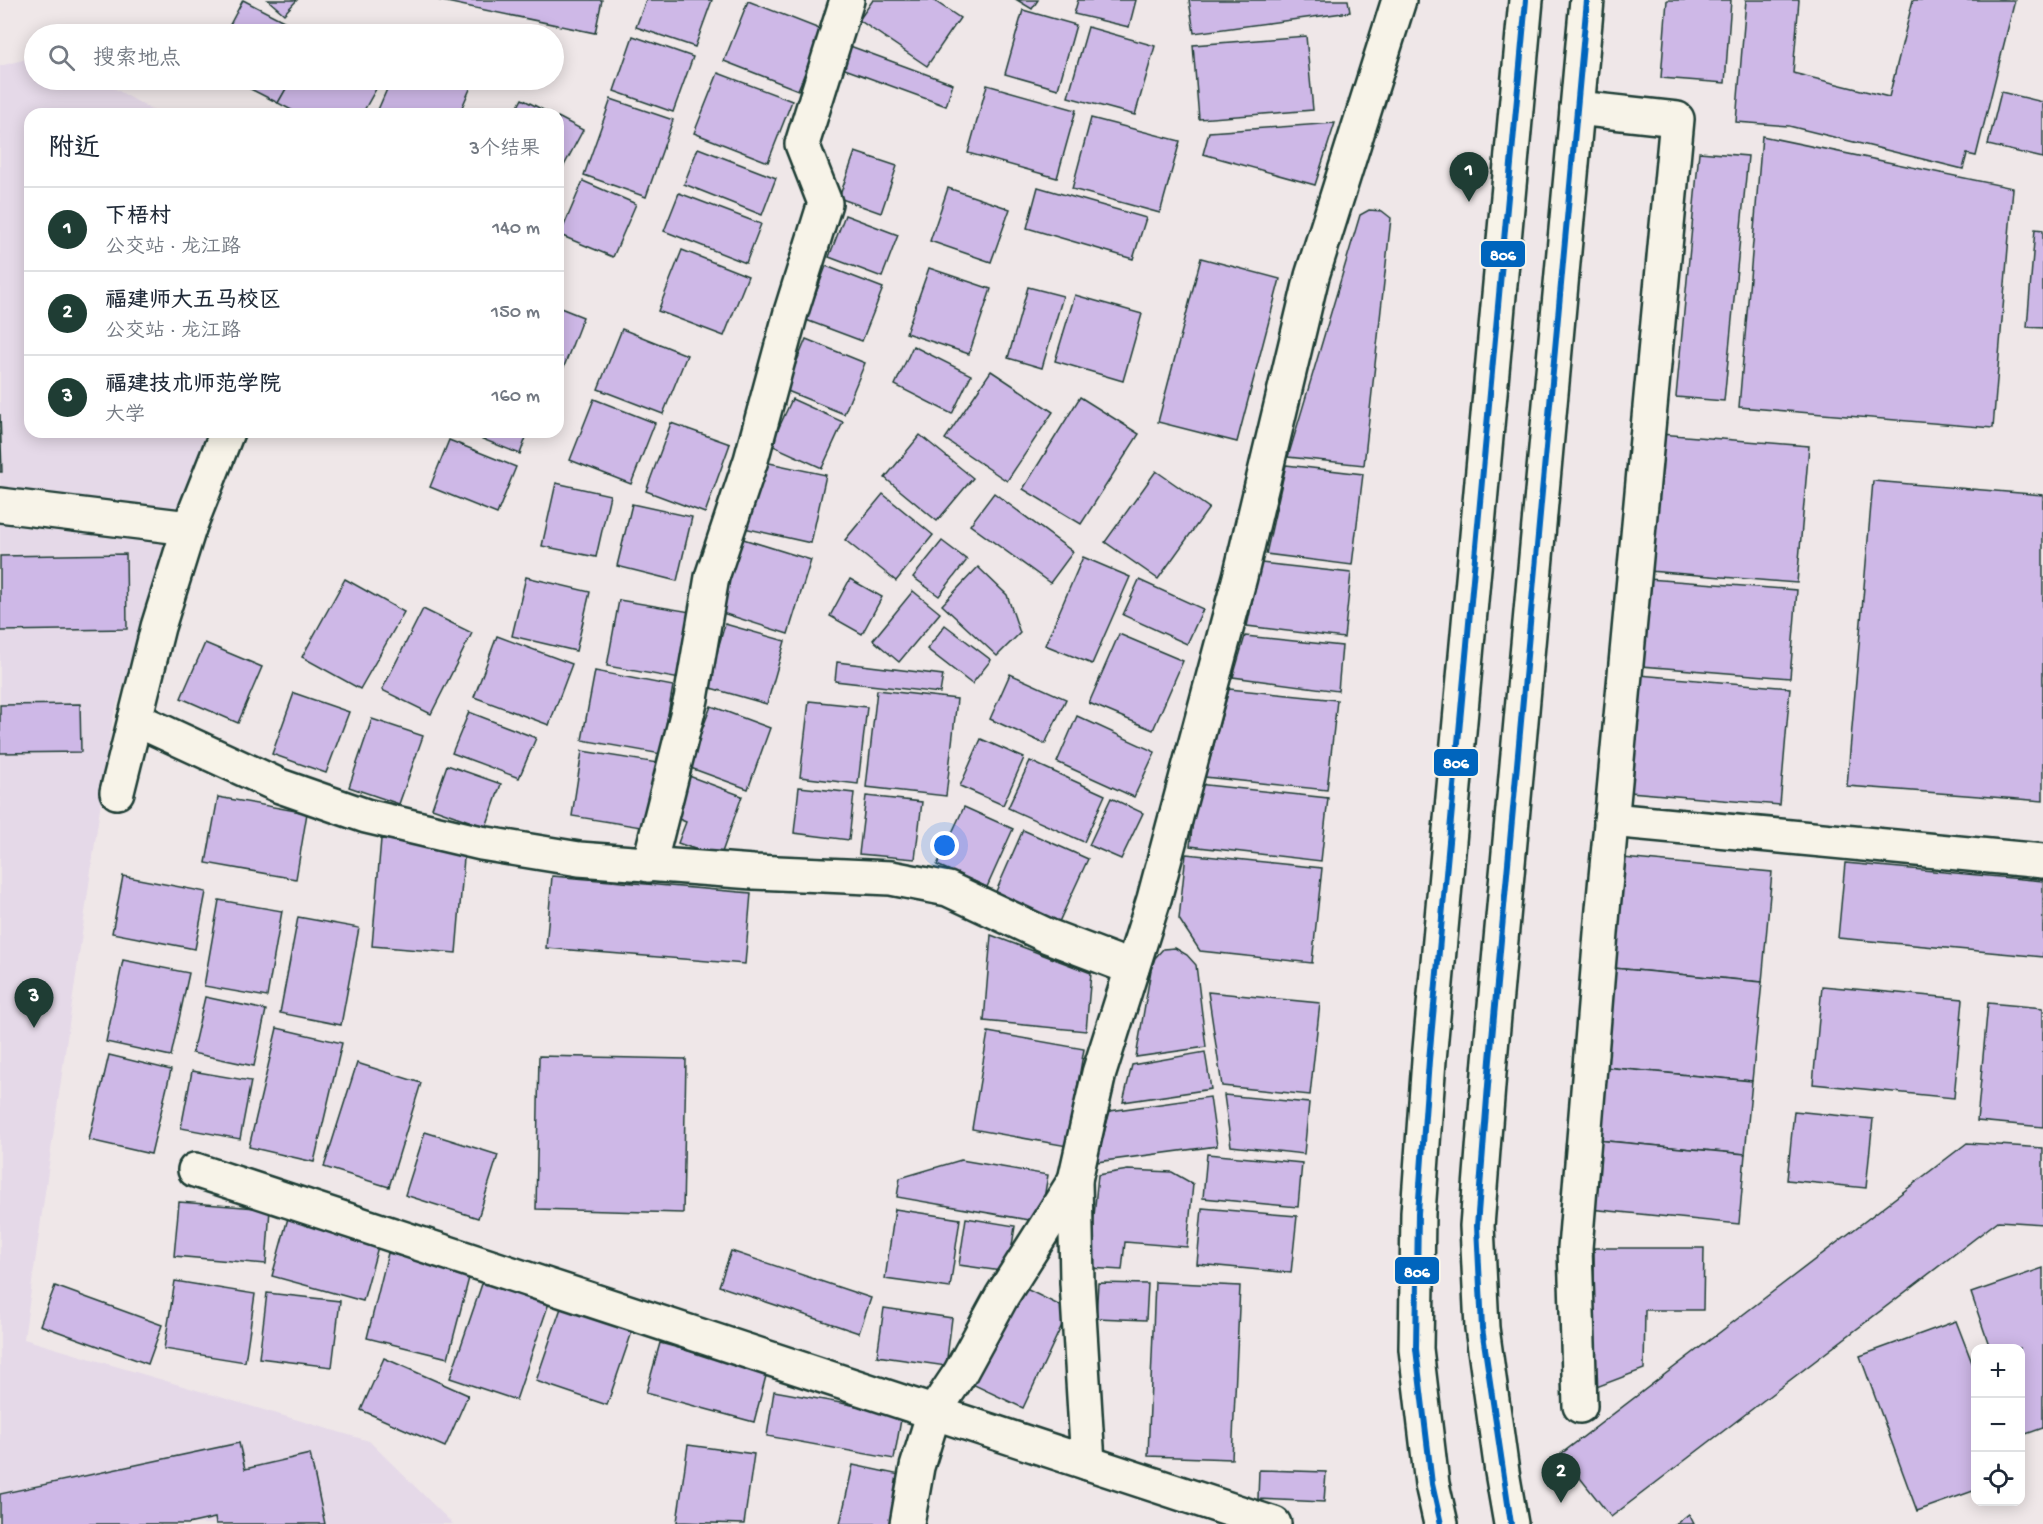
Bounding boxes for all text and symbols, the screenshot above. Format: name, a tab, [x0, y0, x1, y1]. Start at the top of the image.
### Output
search box	[24, 24, 564, 90]
icon: search	[45, 41, 78, 74]
text: 搜索地点	[93, 47, 181, 73]
text: 附近	[48, 135, 100, 166]
text: 3个结果	[470, 139, 540, 162]
pin: 1	[1450, 152, 1488, 202]
text: 下梧村	[105, 205, 171, 231]
text: 1	[63, 218, 72, 241]
text: 140 m	[492, 218, 540, 241]
text: 公交站 · 龙江路	[105, 237, 241, 260]
line badge: 806	[1480, 240, 1526, 268]
text: 806	[1490, 248, 1517, 267]
text: 福建师大五马校区	[105, 289, 281, 315]
text: 2	[63, 302, 72, 325]
text: 150 m	[491, 302, 540, 325]
text: 公交站 · 龙江路	[105, 321, 241, 344]
text: 福建技术师范学院	[105, 373, 281, 399]
text: 3	[62, 386, 73, 409]
text: 160 m	[491, 386, 540, 409]
text: 大学	[105, 405, 145, 428]
line badge: 806	[1433, 748, 1479, 777]
text: 806	[1443, 756, 1470, 775]
your location	[930, 831, 959, 860]
pin: 3	[15, 978, 54, 1028]
line badge: 806	[1394, 1256, 1440, 1285]
text: 806	[1404, 1265, 1431, 1284]
map controls	[1971, 1344, 2025, 1506]
button: +	[1971, 1344, 2025, 1398]
button: −	[1971, 1398, 2025, 1452]
button: locate	[1971, 1452, 2025, 1506]
pin: 2	[1542, 1454, 1580, 1503]

